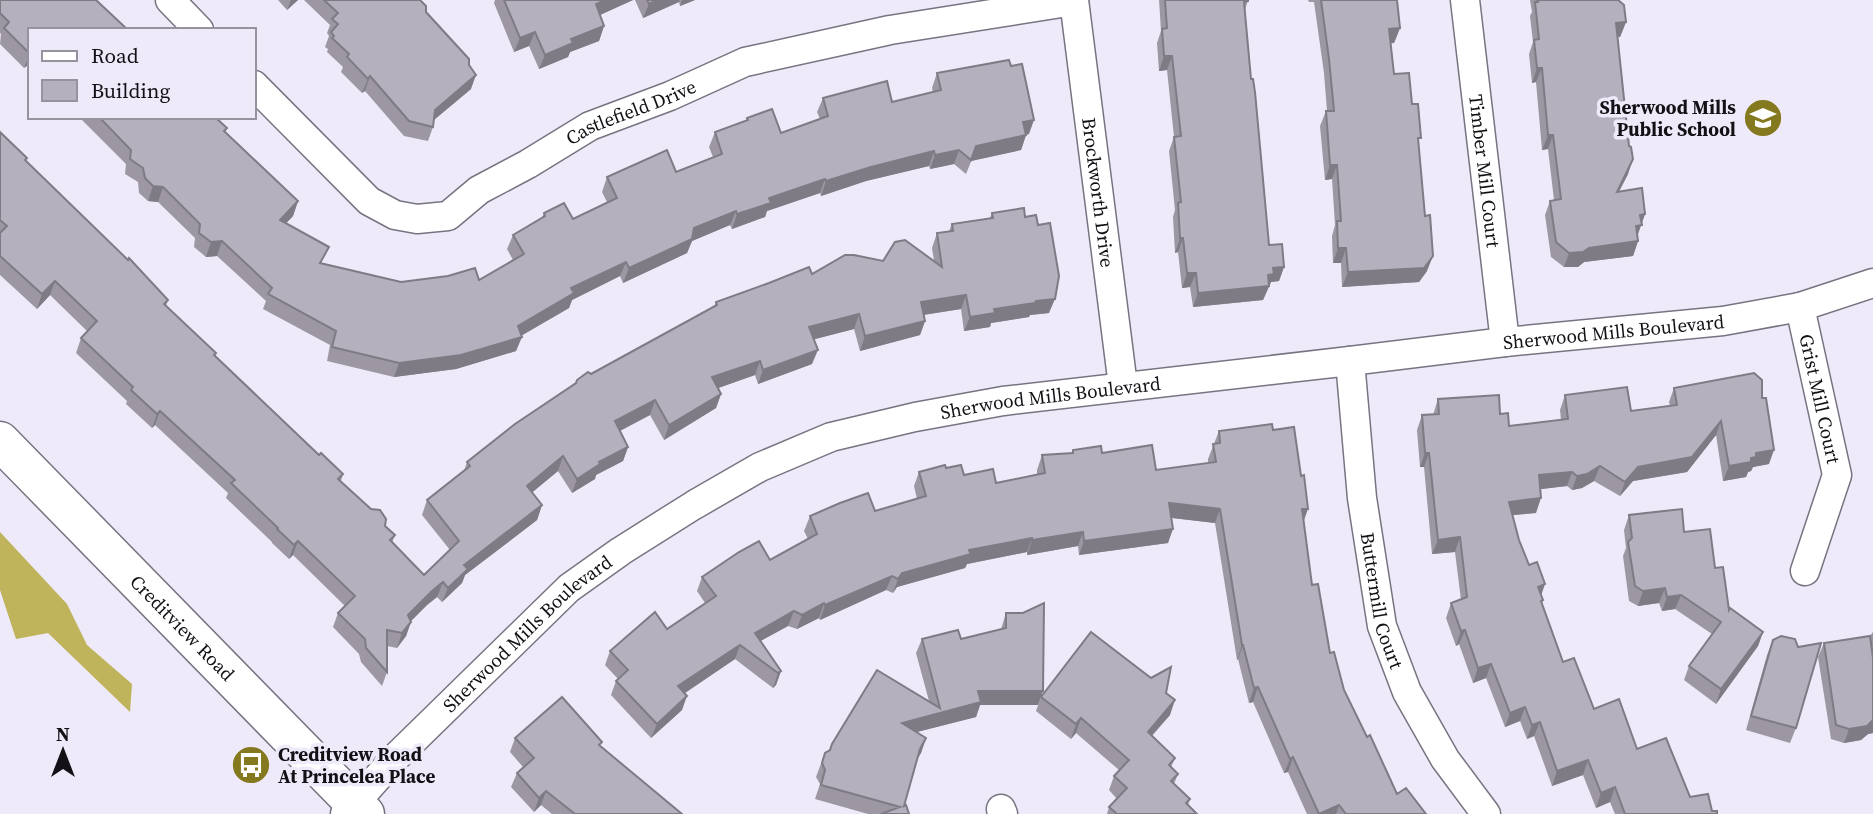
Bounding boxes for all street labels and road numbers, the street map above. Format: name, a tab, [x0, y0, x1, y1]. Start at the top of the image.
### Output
street label: Castlefield Drive	[561, 73, 700, 151]
street label: Timber Mill Court	[1463, 93, 1507, 250]
street label: Brockworth Drive	[1076, 116, 1121, 269]
street label: Sherwood Mills Boulevard	[1502, 308, 1726, 355]
street label: Grist Mill Court	[1793, 332, 1847, 467]
street label: Sherwood Mills Boulevard	[938, 370, 1162, 425]
street label: Buttermill Court	[1355, 530, 1410, 673]
street label: Sherwood Mills Boulevard	[437, 548, 617, 718]
street label: Creditview Road	[125, 569, 241, 687]

